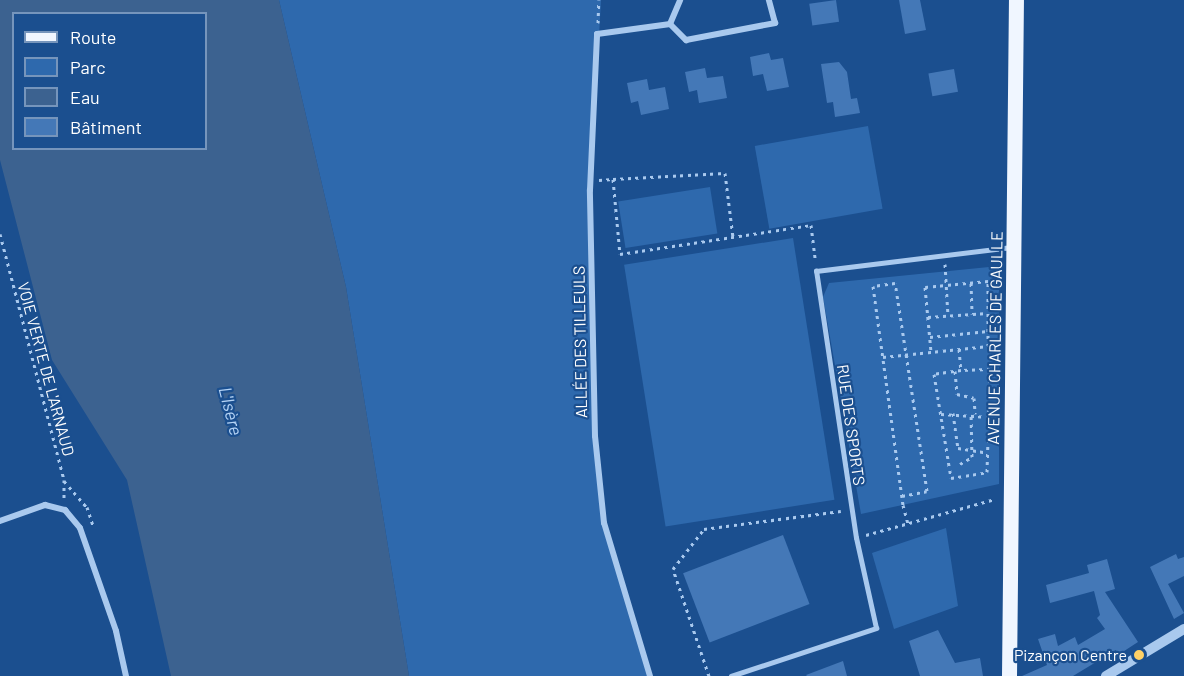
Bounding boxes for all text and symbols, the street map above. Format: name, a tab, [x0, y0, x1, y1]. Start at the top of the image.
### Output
legend	[12, 12, 207, 150]
text: Route	[70, 26, 116, 48]
text: Parc	[70, 56, 106, 78]
text: Eau	[70, 86, 100, 108]
text: Bâtiment	[70, 116, 142, 138]
street label: AVENUE CHARLES DE GAULLE	[984, 231, 1006, 445]
street label: ALLÉE DES TILLEULS	[569, 266, 591, 418]
street label: VOIE VERTE DE L'ARNAUD	[14, 280, 78, 458]
street label: RUE DES SPORTS	[833, 363, 869, 487]
water label: L'Isère	[215, 384, 247, 438]
place label: Pizançon Centre	[1014, 645, 1127, 665]
marker: Pizançon Centre	[1132, 648, 1146, 662]

